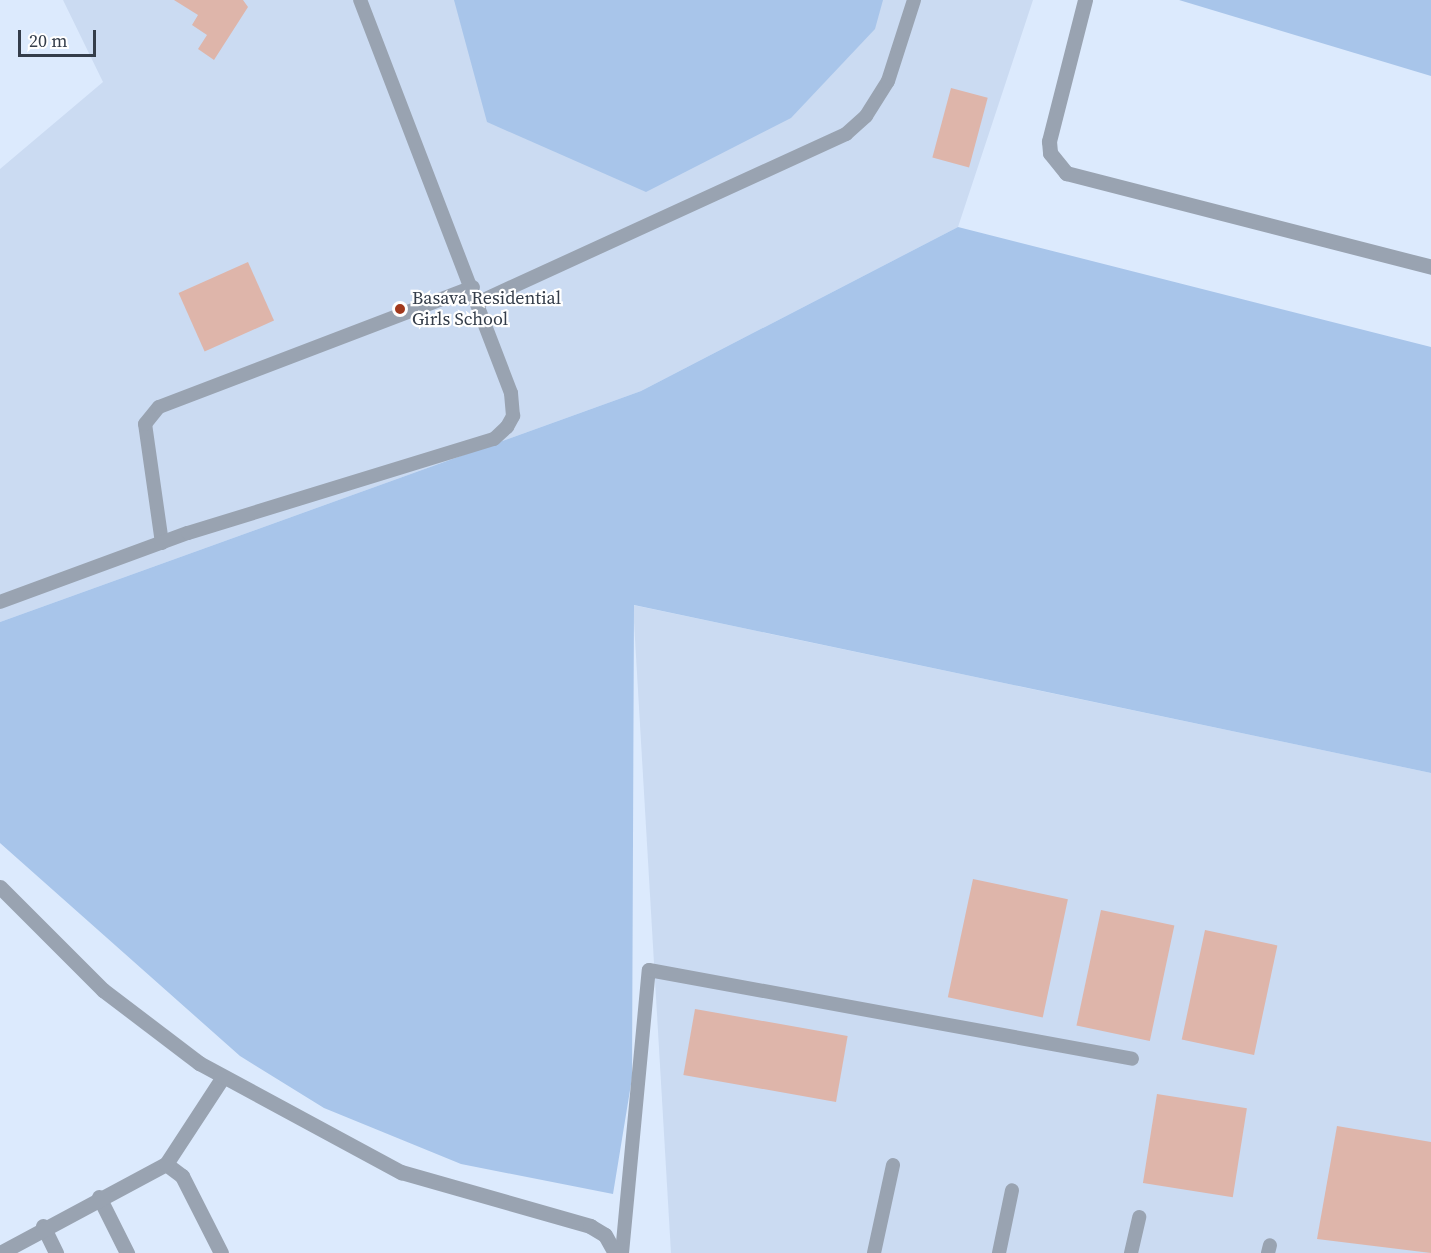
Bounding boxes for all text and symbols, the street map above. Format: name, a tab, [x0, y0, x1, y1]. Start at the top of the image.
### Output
scale bar	[21, 18, 99, 56]
text: 20 m	[29, 28, 67, 53]
place label: Basava Residential Girls School	[412, 288, 561, 330]
marker: Basava Residential Girls School	[393, 302, 407, 316]

